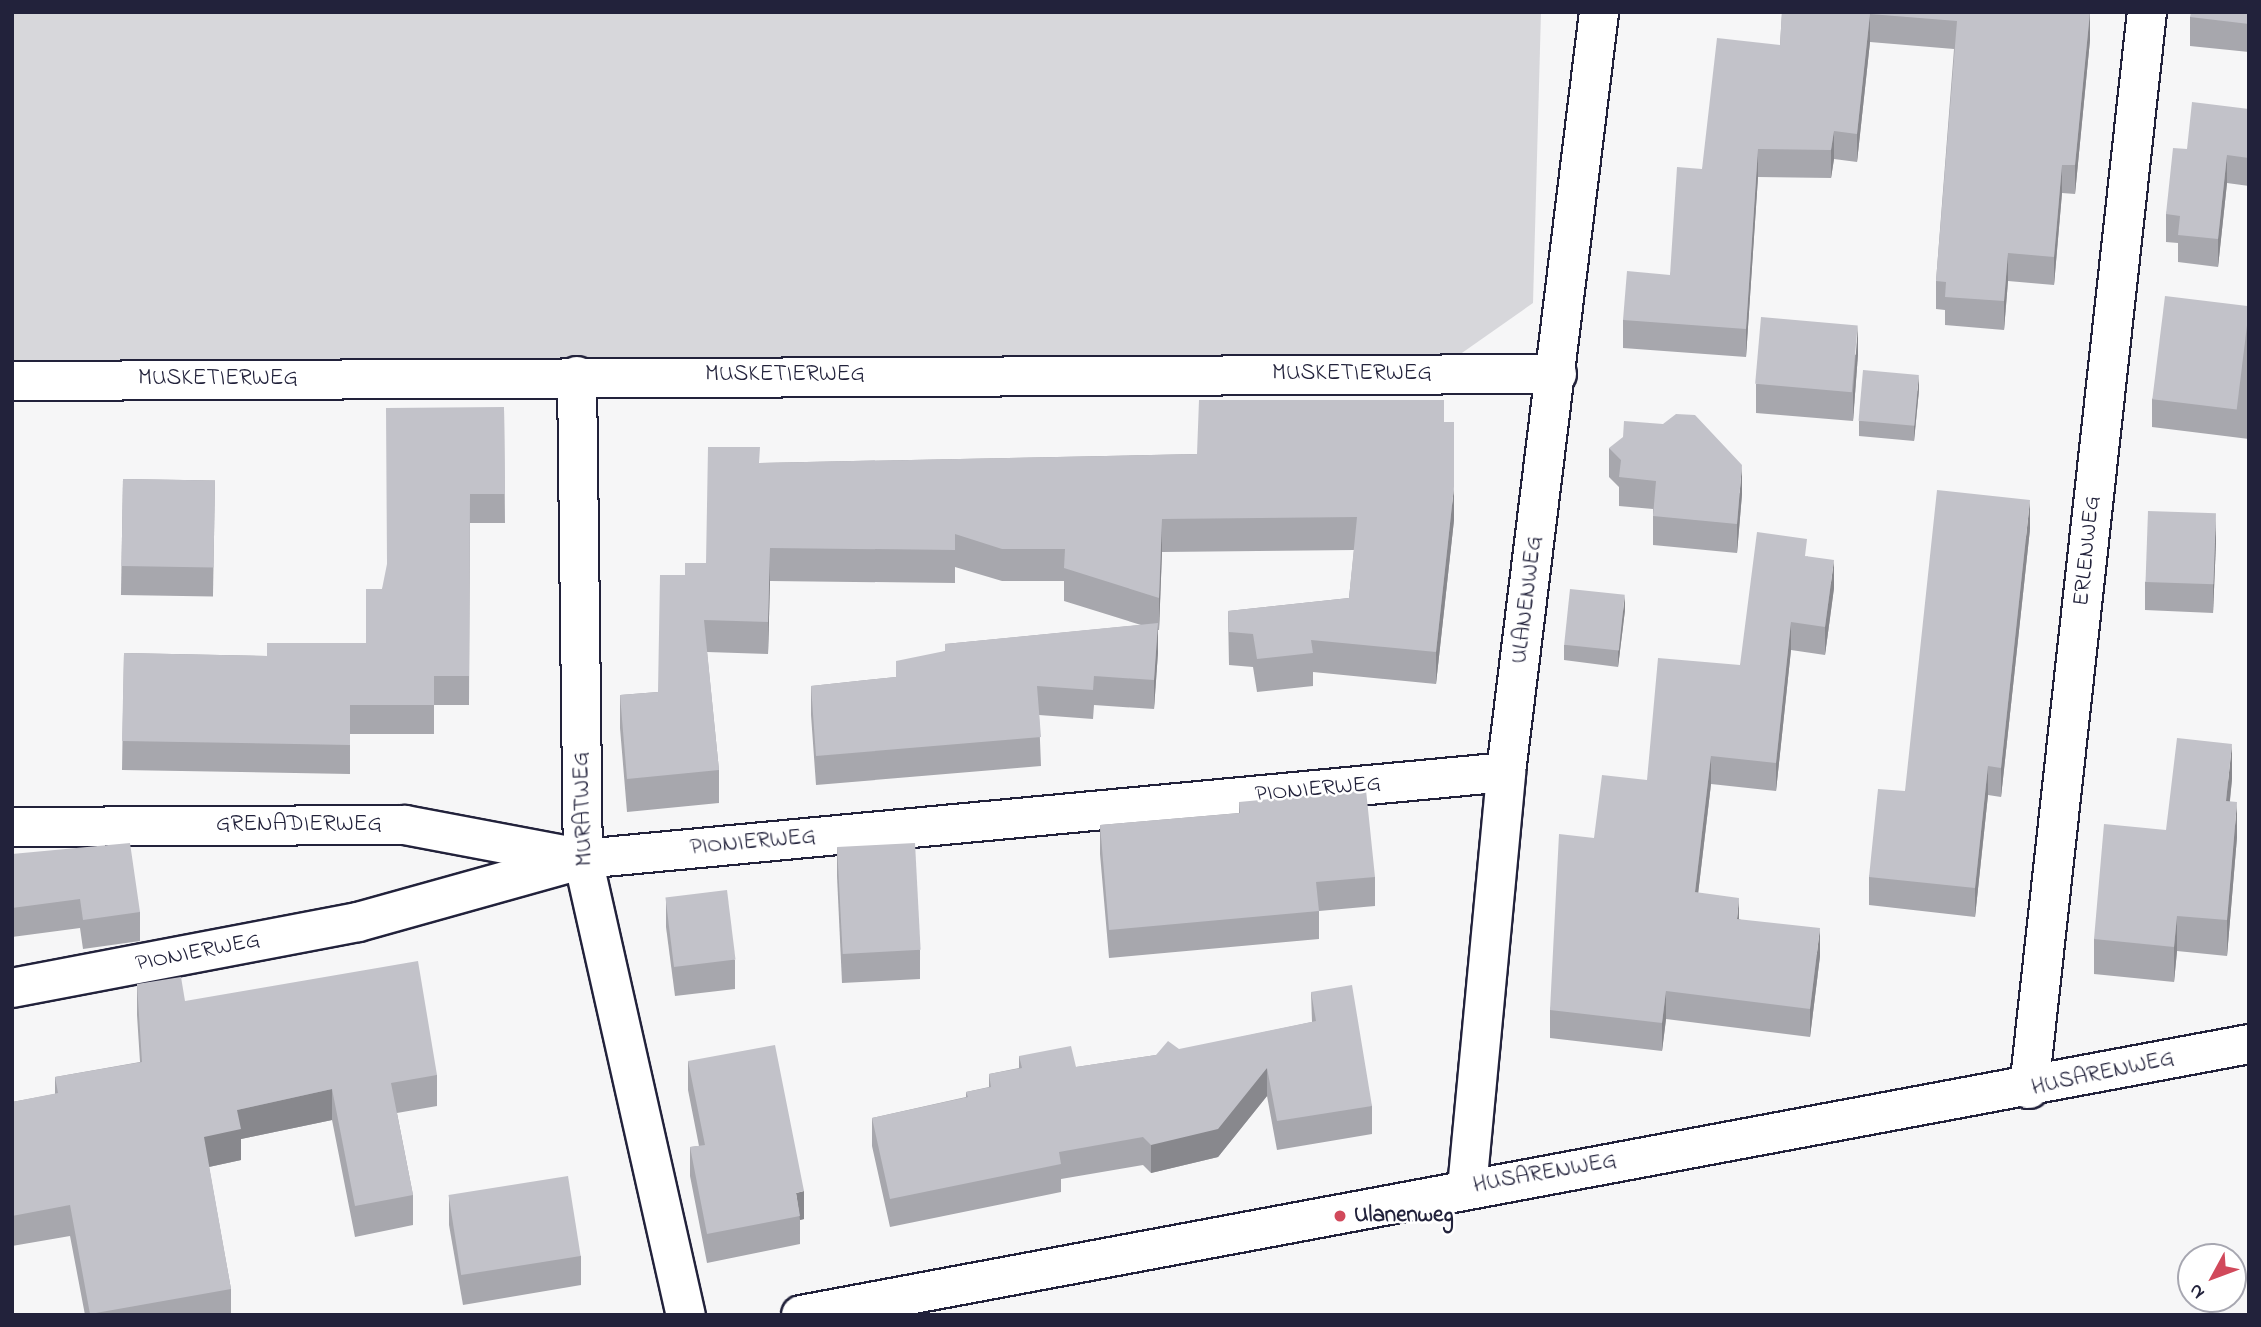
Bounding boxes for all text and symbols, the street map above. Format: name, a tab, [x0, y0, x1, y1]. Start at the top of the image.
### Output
street label: MUSKETIERWEG	[1272, 360, 1432, 388]
street label: MUSKETIERWEG	[705, 361, 865, 389]
street label: MUSKETIERWEG	[138, 365, 298, 393]
street label: ERLENWEG	[2068, 494, 2108, 608]
street label: ULANENWEG	[1506, 535, 1550, 665]
street label: MURATWEG	[568, 751, 600, 867]
street label: PIONIERWEG	[1254, 771, 1382, 809]
street label: GRENADIERWEG	[216, 811, 382, 839]
street label: PIONIERWEG	[689, 824, 817, 862]
street label: PIONIERWEG	[133, 927, 263, 979]
street label: HUSARENWEG	[2029, 1045, 2177, 1103]
street label: HUSARENWEG	[1471, 1148, 1619, 1200]
place label: Ulanenweg	[1354, 1202, 1454, 1230]
marker: Ulanenweg	[1332, 1208, 1348, 1224]
north arrow	[2177, 1243, 2247, 1313]
text: N	[2183, 1277, 2212, 1304]

